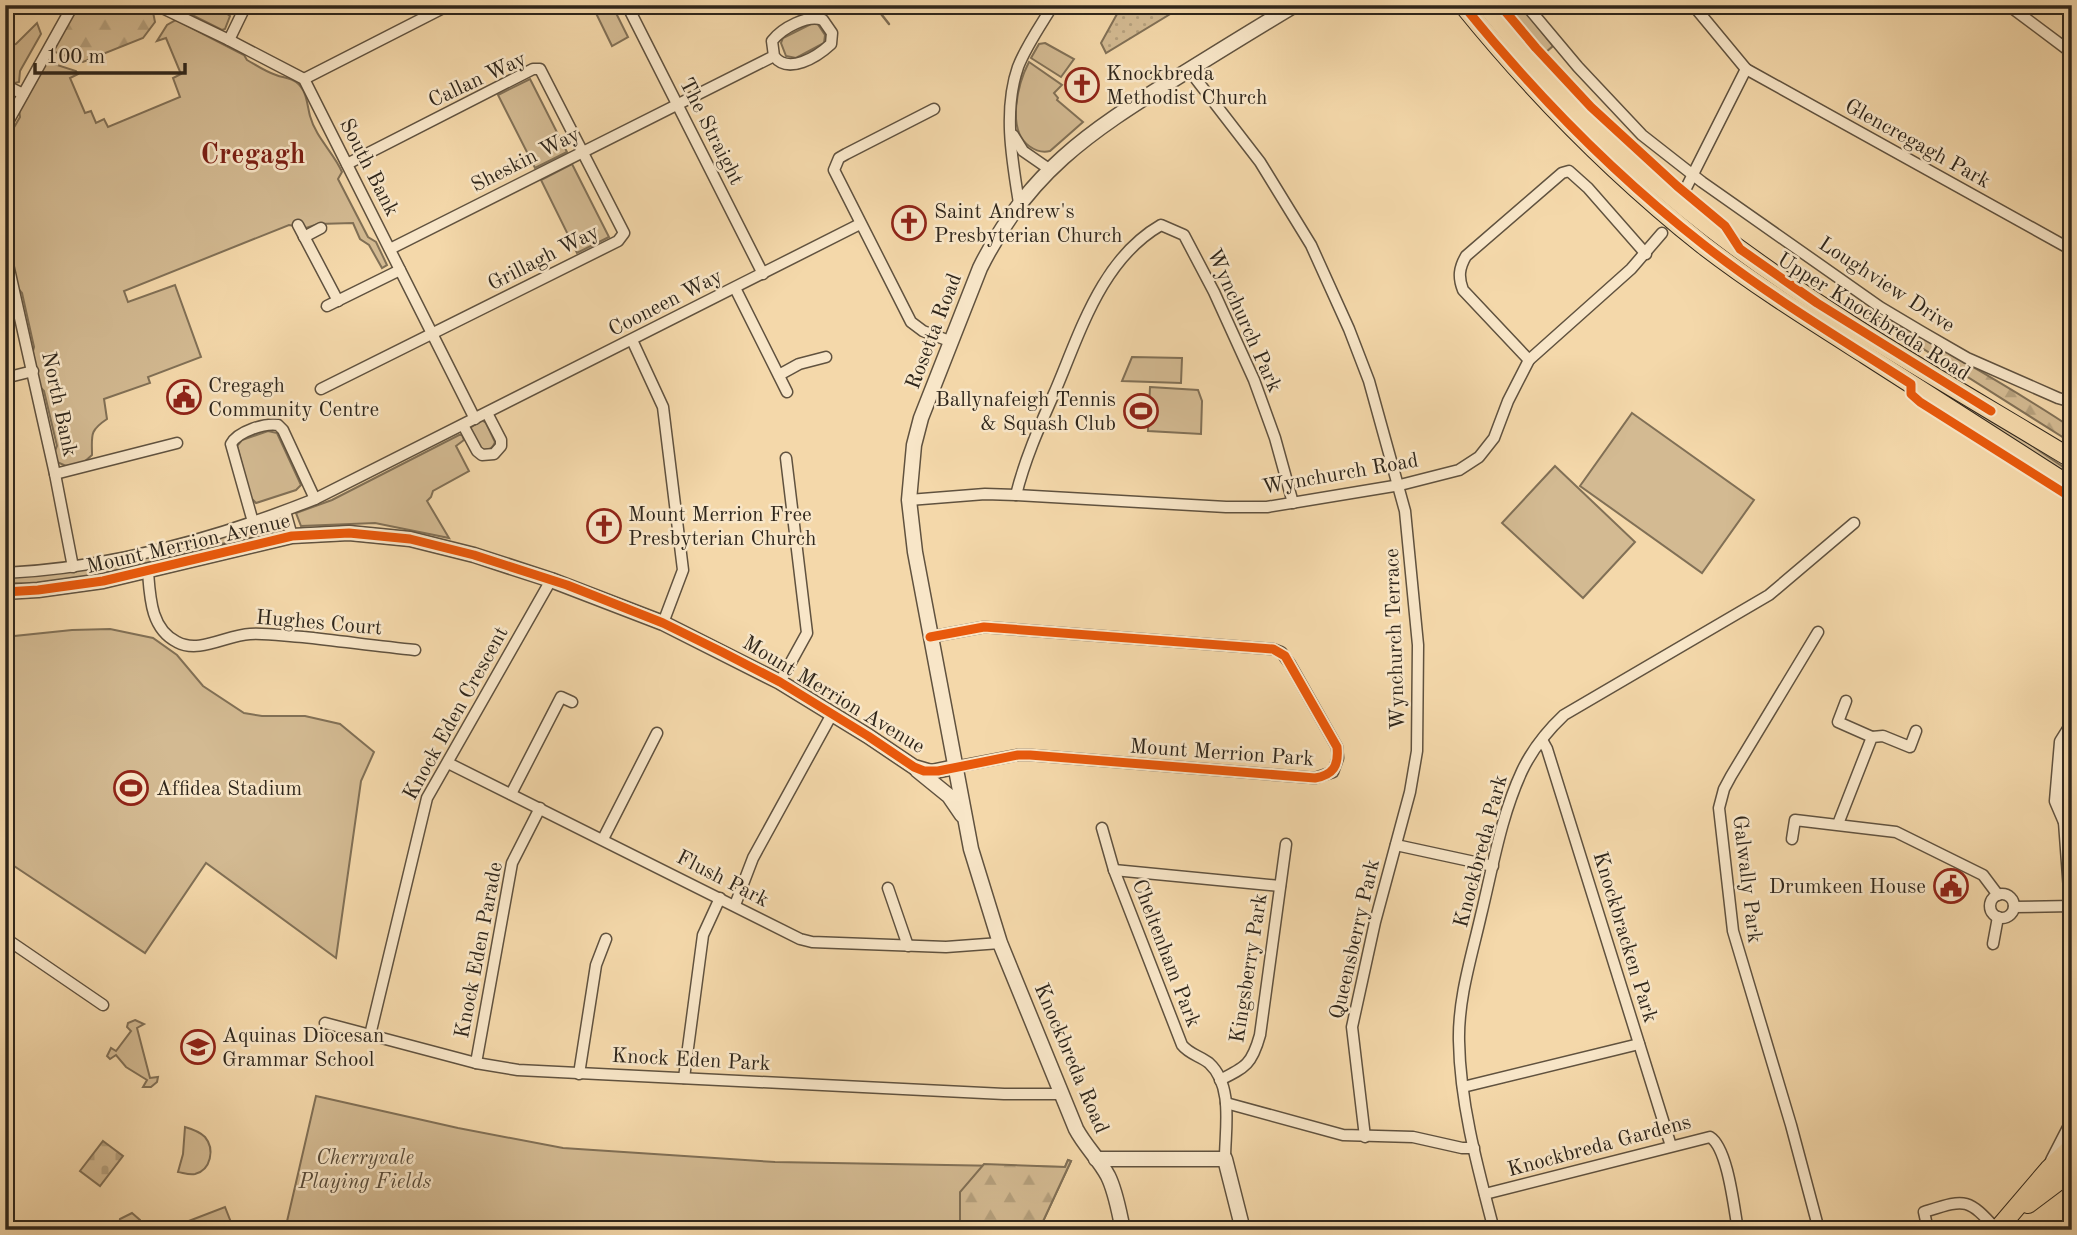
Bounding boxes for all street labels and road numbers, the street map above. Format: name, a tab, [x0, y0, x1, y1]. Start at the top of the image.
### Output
street label: Callan Way	[425, 49, 530, 112]
street label: The Straight	[675, 75, 747, 189]
street label: Glencregagh Park	[1841, 96, 1994, 193]
street label: South Bank	[335, 115, 402, 220]
street label: Sheskin Way	[468, 124, 583, 197]
street label: Grillagh Way	[485, 221, 603, 295]
street label: Loughview Drive	[1814, 234, 1958, 337]
street label: Wynchurch Park	[1203, 246, 1285, 396]
street label: Upper Knockbreda Road	[1773, 249, 1973, 385]
street label: Cooneen Way	[605, 266, 726, 341]
street label: Rosetta Road	[903, 271, 966, 392]
street label: North Bank	[37, 350, 80, 459]
street label: Wynchurch Road	[1260, 450, 1420, 499]
street label: Mount Merrion Avenue	[85, 511, 292, 578]
street label: Wynchurch Terrace	[1382, 548, 1409, 730]
street label: Hughes Court	[255, 608, 383, 639]
street label: Knock Eden Crescent	[400, 623, 513, 804]
street label: Mount Merrion Avenue	[739, 633, 928, 758]
street label: Mount Merrion Park	[1129, 737, 1315, 770]
street label: Knockbreda Park	[1451, 773, 1512, 930]
street label: Galwally Park	[1728, 814, 1765, 944]
street label: Flush Park	[673, 847, 772, 912]
street label: Knockbracken Park	[1589, 849, 1661, 1026]
street label: Queensberry Park	[1327, 857, 1384, 1021]
street label: Knock Eden Parade	[452, 860, 507, 1040]
street label: Cheltenham Park	[1128, 877, 1204, 1031]
street label: Kingsberry Park	[1227, 892, 1272, 1045]
street label: Knockbreda Road	[1030, 981, 1112, 1137]
street label: Knock Eden Park	[611, 1046, 771, 1075]
street label: Knockbreda Gardens	[1505, 1112, 1693, 1181]

